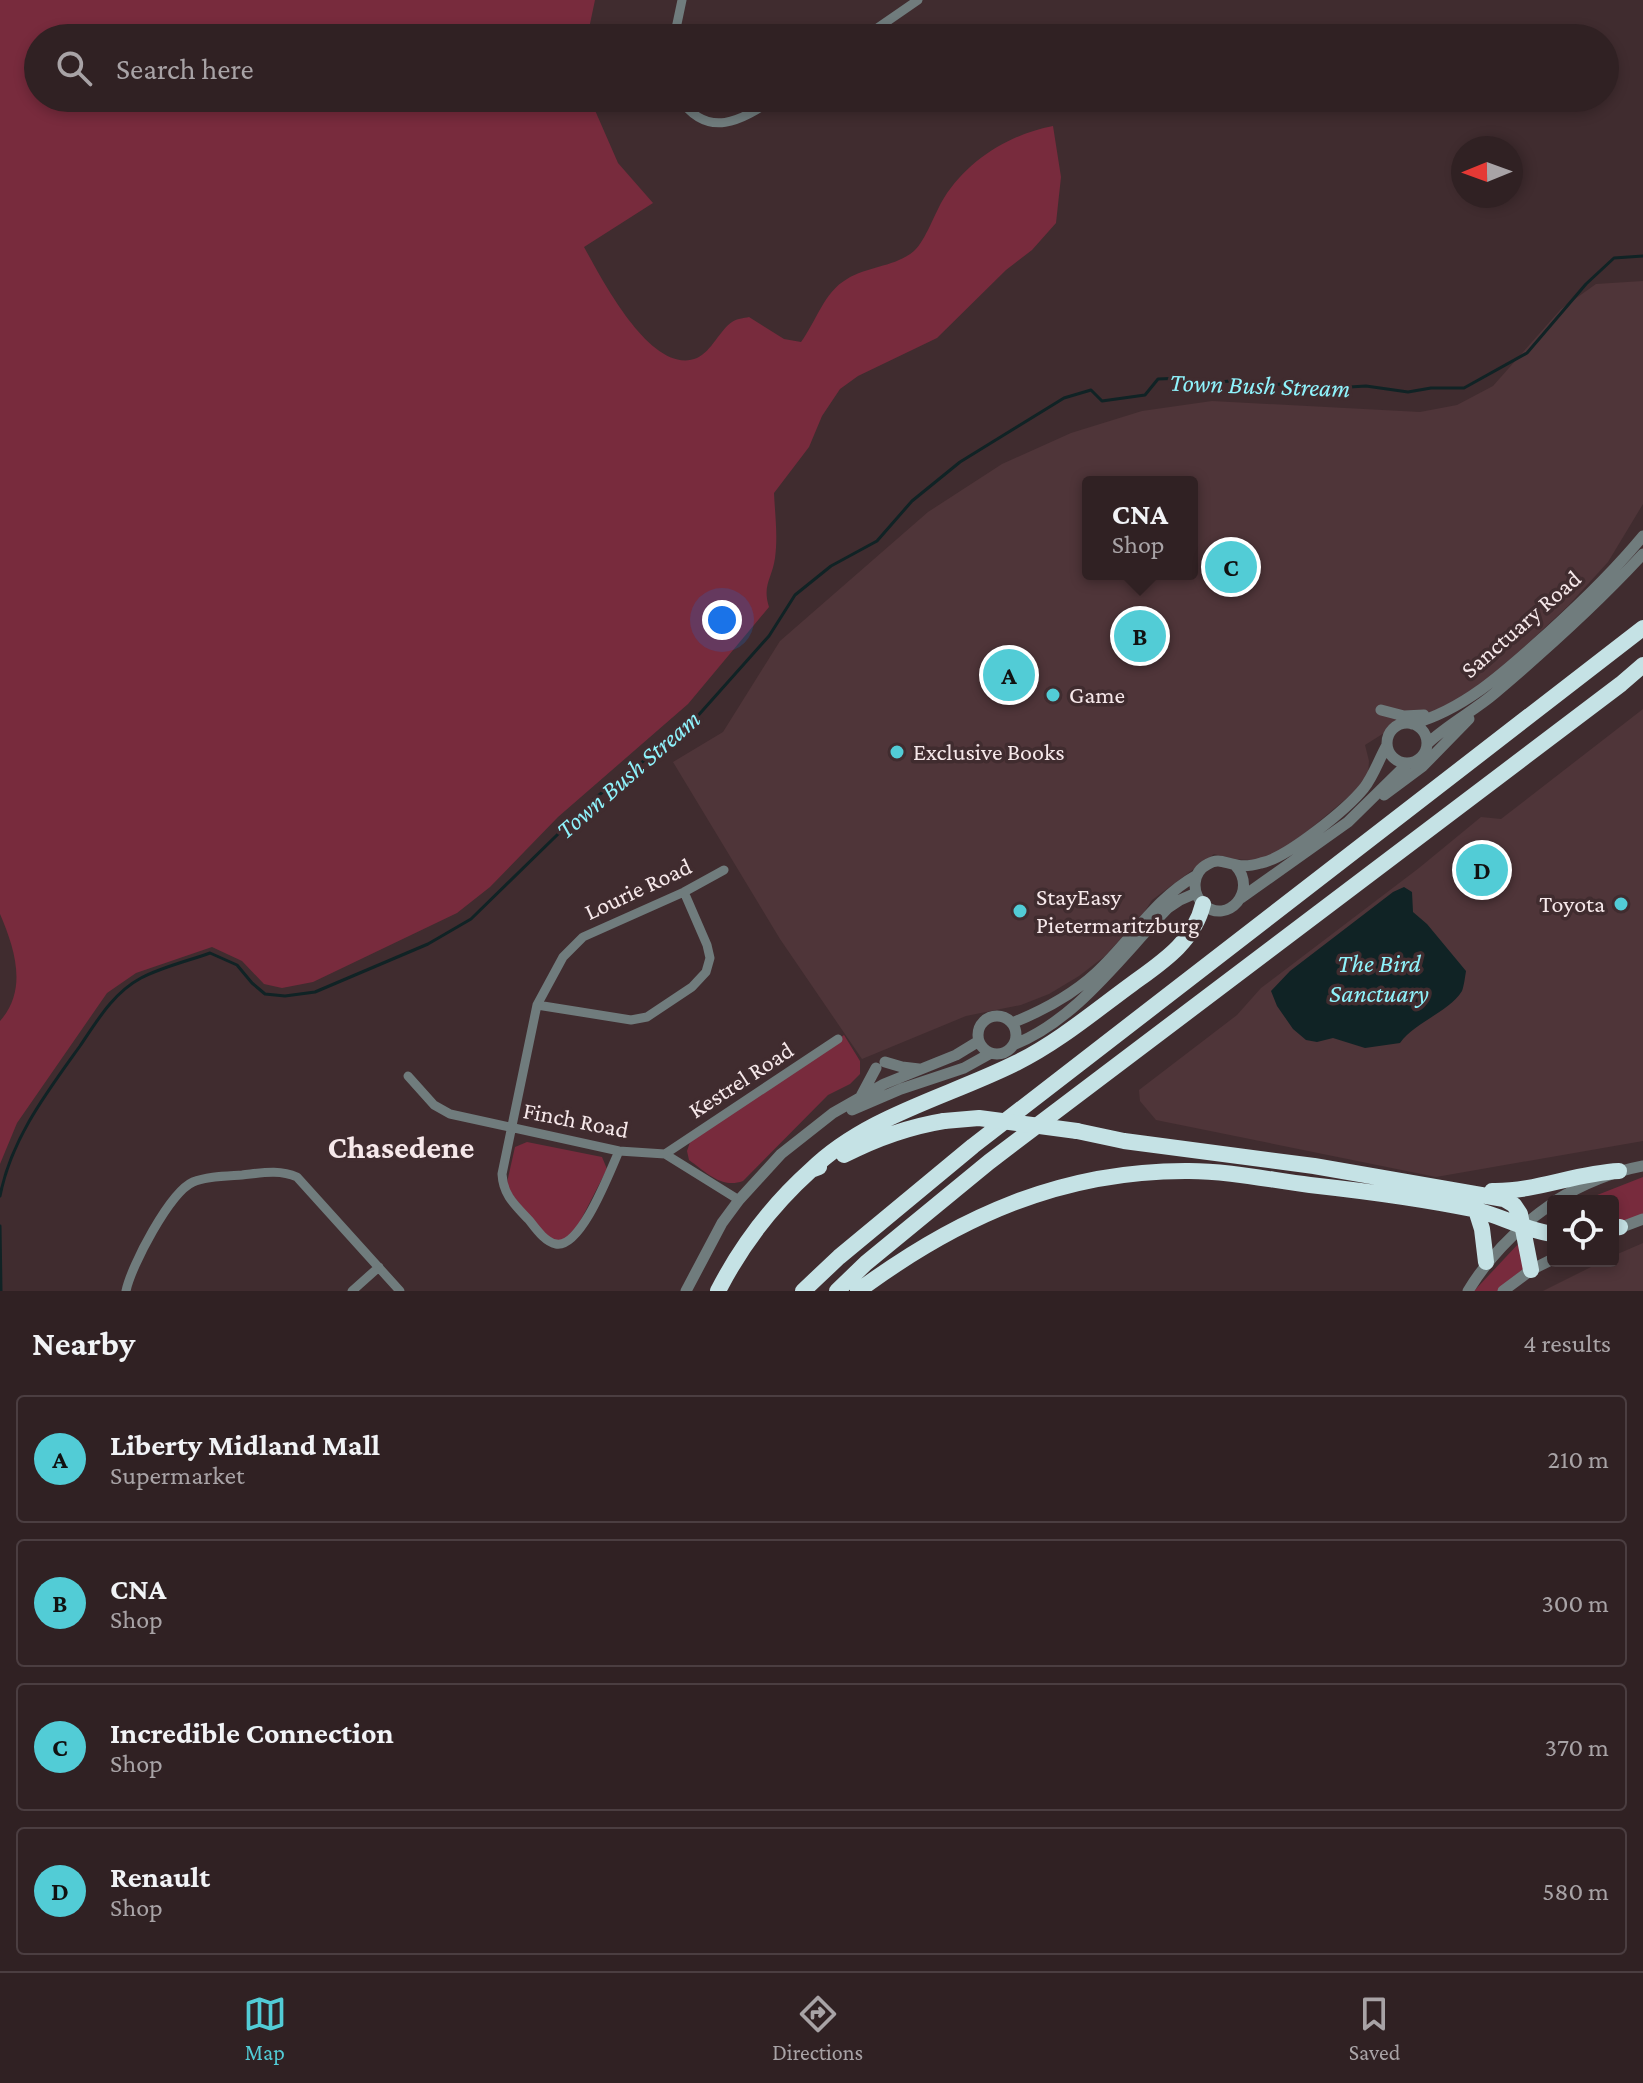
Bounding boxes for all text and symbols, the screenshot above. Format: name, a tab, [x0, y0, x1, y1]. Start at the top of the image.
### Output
search box	[24, 24, 1619, 112]
icon: search	[52, 46, 96, 90]
text: Search here	[116, 52, 254, 85]
north arrow	[1451, 136, 1523, 208]
water label: Town Bush Stream	[1169, 368, 1351, 403]
popup	[1082, 476, 1198, 580]
text: CNA	[1112, 497, 1168, 530]
text: Shop	[1112, 530, 1164, 559]
pin: C	[1205, 537, 1257, 597]
street label: Sanctuary Road	[1455, 564, 1586, 683]
your location	[702, 600, 742, 640]
pin: B	[1114, 606, 1166, 666]
pin: A	[983, 645, 1035, 705]
place label: Game	[1069, 681, 1125, 708]
marker: Game	[1044, 686, 1062, 704]
water label: Town Bush Stream	[551, 704, 706, 845]
place label: Exclusive Books	[913, 738, 1065, 765]
marker: Exclusive Books	[888, 743, 906, 761]
pin: D	[1456, 840, 1508, 900]
street label: Lourie Road	[580, 852, 696, 925]
place label: StayEasy Pietermaritzburg	[1036, 883, 1200, 938]
place label: Toyota	[1539, 890, 1605, 917]
marker: Toyota	[1612, 895, 1630, 913]
marker: StayEasy Pietermaritzburg	[1011, 902, 1029, 920]
water label: The Bird Sanctuary	[1329, 949, 1429, 1008]
street label: Kestrel Road	[683, 1036, 798, 1123]
street label: Finch Road	[521, 1096, 631, 1143]
district label: Chasedene	[328, 1129, 475, 1165]
map controls	[1547, 1195, 1619, 1267]
button: locate	[1547, 1195, 1619, 1267]
text: Nearby	[32, 1325, 135, 1362]
text: 4 results	[1523, 1329, 1611, 1358]
text: Liberty Midland Mall	[110, 1428, 380, 1461]
text: A	[52, 1445, 68, 1474]
text: 210 m	[1548, 1445, 1609, 1474]
text: Supermarket	[110, 1461, 245, 1490]
text: CNA	[110, 1572, 166, 1605]
text: B	[52, 1589, 68, 1618]
text: 300 m	[1541, 1589, 1609, 1618]
text: Shop	[110, 1605, 163, 1634]
text: Incredible Connection	[110, 1716, 394, 1749]
text: C	[52, 1733, 68, 1762]
text: 370 m	[1545, 1733, 1609, 1762]
text: Shop	[110, 1749, 163, 1778]
text: Renault	[110, 1860, 210, 1893]
text: D	[51, 1877, 69, 1906]
text: 580 m	[1542, 1877, 1609, 1906]
text: Shop	[110, 1893, 163, 1922]
tab: Map	[243, 1992, 287, 2065]
tab: Directions	[772, 1992, 863, 2065]
tab: Saved	[1349, 1992, 1400, 2065]

